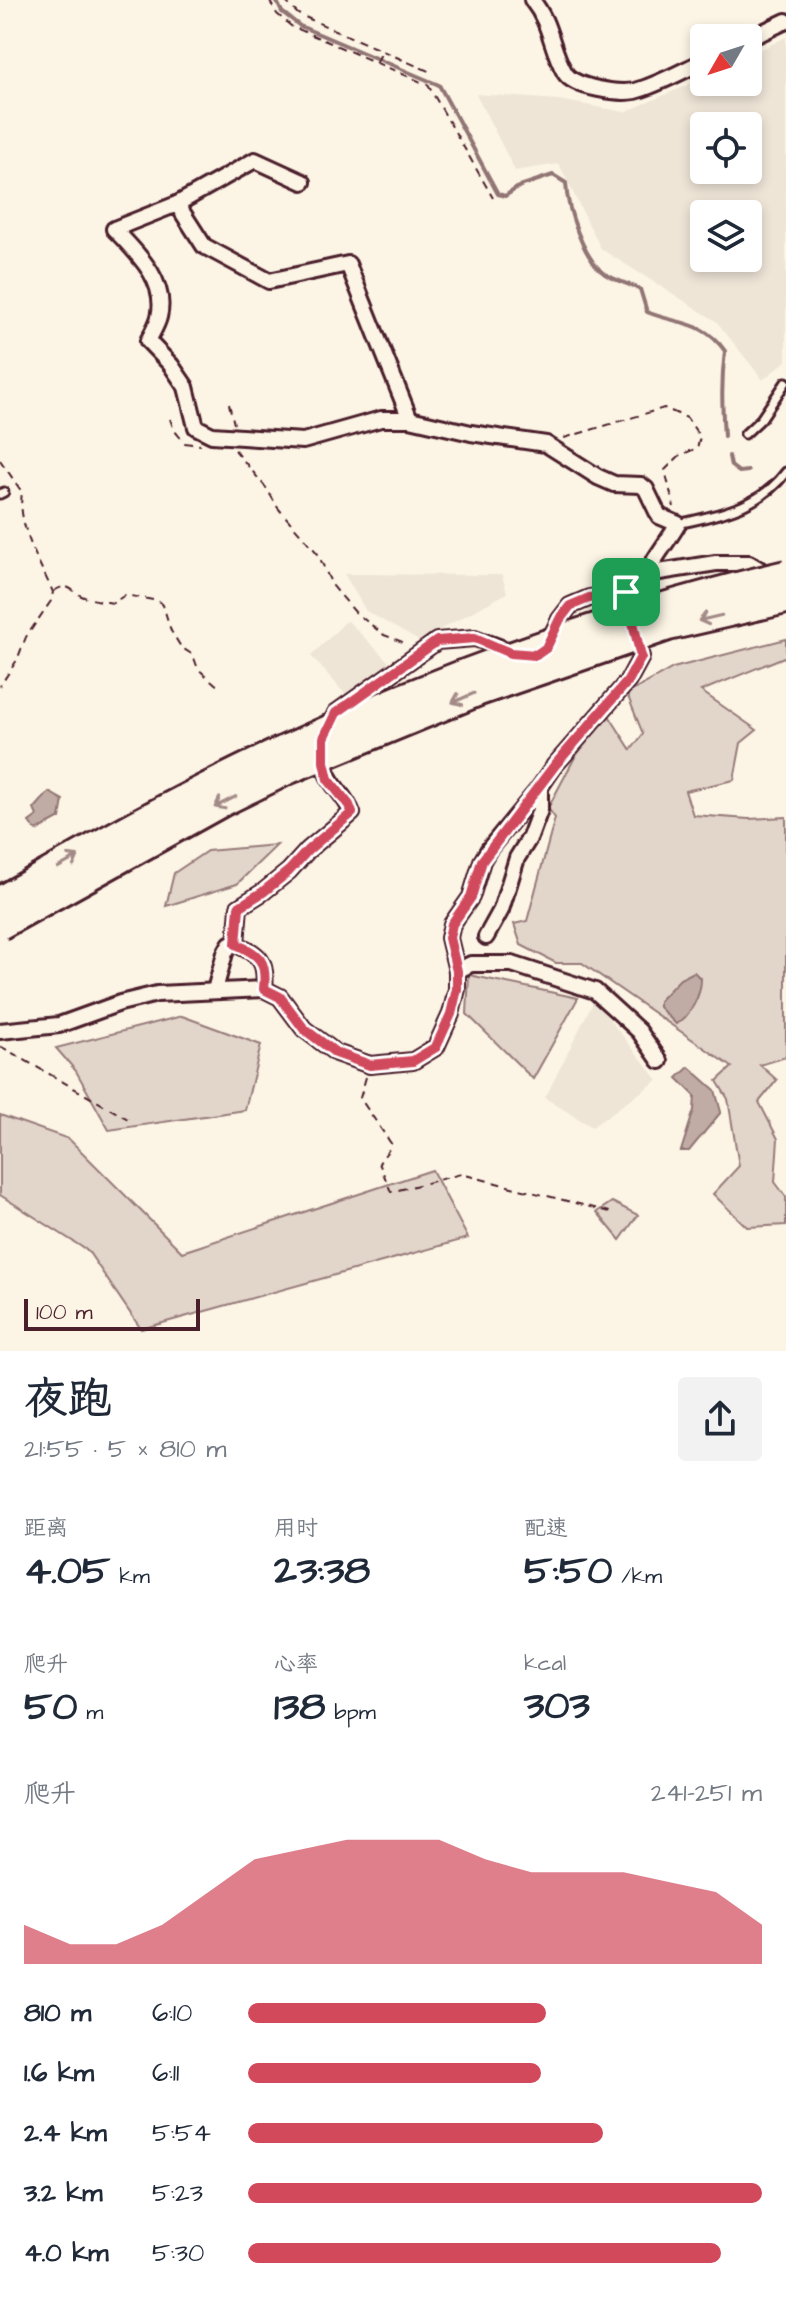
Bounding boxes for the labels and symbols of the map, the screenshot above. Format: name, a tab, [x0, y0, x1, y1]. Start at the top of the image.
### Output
north arrow	[690, 24, 762, 96]
pin	[592, 558, 660, 626]
one-way arrow	[698, 611, 723, 626]
one-way arrow	[451, 692, 476, 706]
one-way arrow	[213, 794, 237, 810]
one-way arrow	[56, 854, 79, 870]
scale bar	[24, 1295, 200, 1331]

